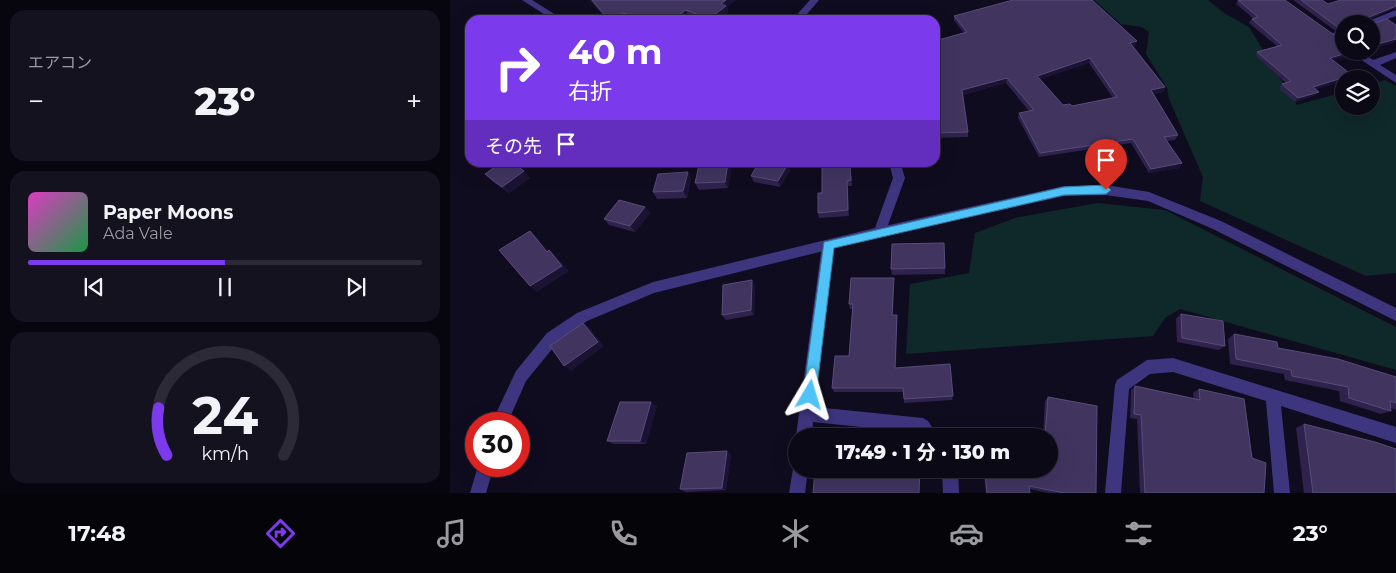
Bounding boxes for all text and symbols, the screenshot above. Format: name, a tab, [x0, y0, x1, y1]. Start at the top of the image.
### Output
map controls	[1335, 15, 1380, 115]
button: search	[1335, 15, 1380, 60]
text: 40 m	[568, 30, 663, 73]
icon: right	[485, 35, 550, 100]
text: エアコン	[28, 53, 92, 72]
button: layers	[1335, 70, 1380, 115]
text: 23°	[195, 78, 255, 125]
text: 右折	[568, 78, 612, 105]
text: −	[28, 84, 44, 118]
text: +	[406, 84, 422, 118]
icon: arrive	[552, 130, 580, 158]
text: その先	[485, 135, 542, 158]
pin	[1085, 139, 1127, 190]
icon: arrive	[1092, 146, 1120, 174]
text: Paper Moons	[103, 201, 233, 224]
text: Ada Vale	[103, 224, 173, 243]
icon: previous	[80, 273, 108, 301]
icon: pause	[211, 273, 239, 301]
icon: next	[342, 273, 370, 301]
position arrow	[783, 368, 835, 420]
text: 24	[192, 384, 258, 447]
speed limit sign: 30	[465, 412, 530, 477]
text: 17:49 · 1 分 · 130 m	[836, 441, 1010, 464]
text: km/h	[201, 443, 249, 464]
icon: directions	[263, 516, 298, 551]
icon: music	[434, 516, 469, 551]
icon: phone	[606, 516, 641, 551]
icon: climate	[778, 516, 813, 551]
icon: car	[949, 516, 984, 551]
icon: filters	[1121, 516, 1156, 551]
text: 17:48	[68, 520, 126, 547]
text: 23°	[1293, 520, 1328, 547]

